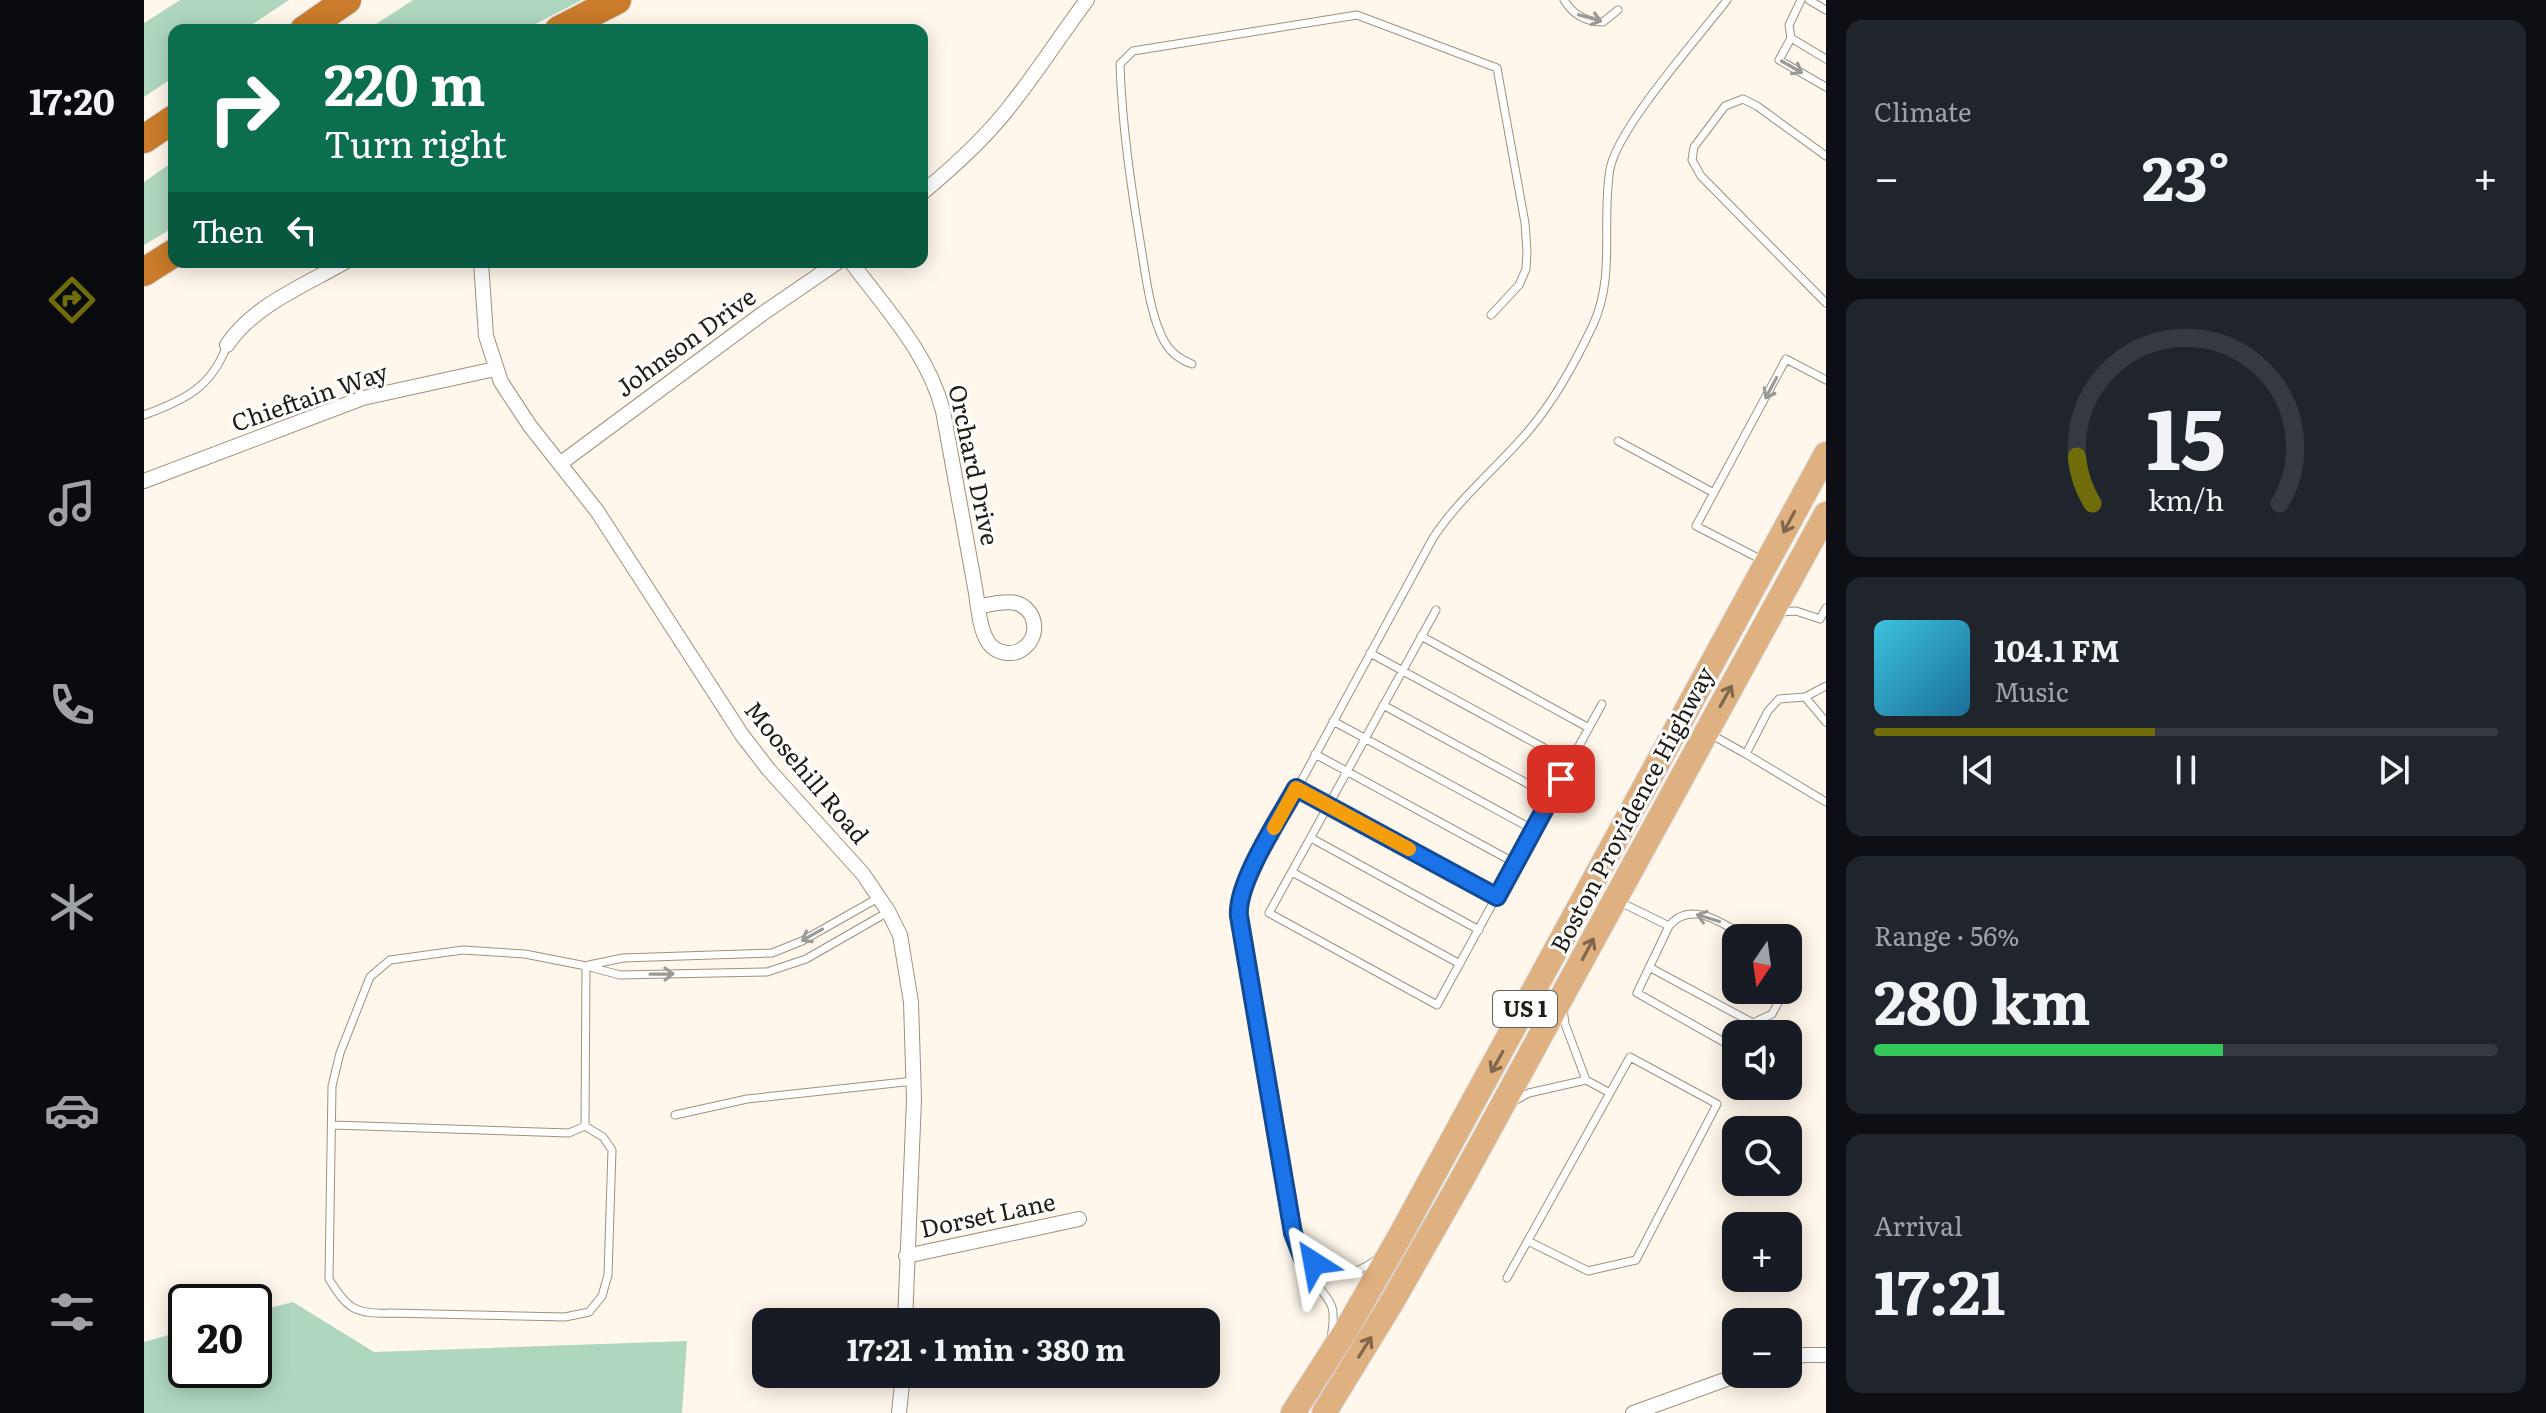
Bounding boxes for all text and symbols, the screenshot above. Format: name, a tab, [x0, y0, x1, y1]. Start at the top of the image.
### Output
one-way arrow	[1577, 12, 1602, 27]
text: 220 m	[324, 40, 486, 123]
icon: right	[192, 56, 296, 160]
one-way arrow	[1779, 60, 1803, 75]
text: 17:20	[29, 73, 115, 126]
text: Climate	[1874, 91, 1972, 130]
text: Turn right	[324, 116, 507, 169]
text: 23°	[2142, 130, 2230, 219]
text: −	[1874, 142, 1900, 208]
text: +	[2472, 142, 2498, 208]
text: Then	[192, 208, 264, 252]
icon: left	[280, 208, 324, 252]
icon: directions	[44, 272, 100, 328]
street label: Johnson Drive	[607, 278, 762, 404]
street label: Chieftain Way	[226, 352, 392, 439]
text: 15	[2146, 371, 2226, 495]
one-way arrow	[1762, 376, 1778, 400]
street label: Orchard Drive	[941, 381, 1010, 548]
icon: music	[44, 475, 100, 531]
text: km/h	[2148, 477, 2224, 520]
one-way arrow	[1781, 510, 1796, 534]
text: 104.1 FM	[1994, 627, 2120, 671]
street label: Boston Providence Highway	[1540, 659, 1721, 958]
text: Music	[1994, 671, 2069, 710]
icon: phone	[44, 677, 100, 733]
one-way arrow	[1718, 685, 1734, 708]
street label: Moosehill Road	[738, 692, 878, 851]
pin	[1527, 745, 1595, 813]
icon: previous	[1956, 748, 2000, 792]
icon: pause	[2164, 748, 2208, 792]
icon: next	[2372, 748, 2416, 792]
icon: arrive	[1539, 757, 1583, 801]
icon: climate	[44, 879, 100, 935]
one-way arrow	[1696, 910, 1721, 924]
text: Range · 56%	[1874, 915, 2019, 954]
north arrow	[1722, 924, 1802, 1004]
map controls	[1722, 924, 1802, 1388]
one-way arrow	[801, 928, 824, 944]
one-way arrow	[1580, 937, 1596, 961]
text: 280 km	[1874, 954, 2091, 1043]
one-way arrow	[648, 966, 675, 982]
road number: US 1	[1493, 991, 1557, 1027]
button: sound	[1722, 1020, 1802, 1100]
one-way arrow	[1488, 1050, 1504, 1073]
icon: car	[44, 1082, 100, 1138]
button: search	[1722, 1116, 1802, 1196]
street label: Dorset Lane	[917, 1182, 1058, 1245]
text: Arrival	[1874, 1205, 1963, 1244]
button: +	[1722, 1212, 1802, 1292]
position arrow	[1272, 1221, 1356, 1305]
text: 17:21	[1874, 1244, 2005, 1333]
icon: filters	[44, 1284, 100, 1340]
speed limit sign: 20	[168, 1284, 272, 1388]
button: −	[1722, 1308, 1802, 1388]
text: 17:21 · 1 min · 380 m	[847, 1326, 1125, 1370]
one-way arrow	[1358, 1336, 1374, 1359]

